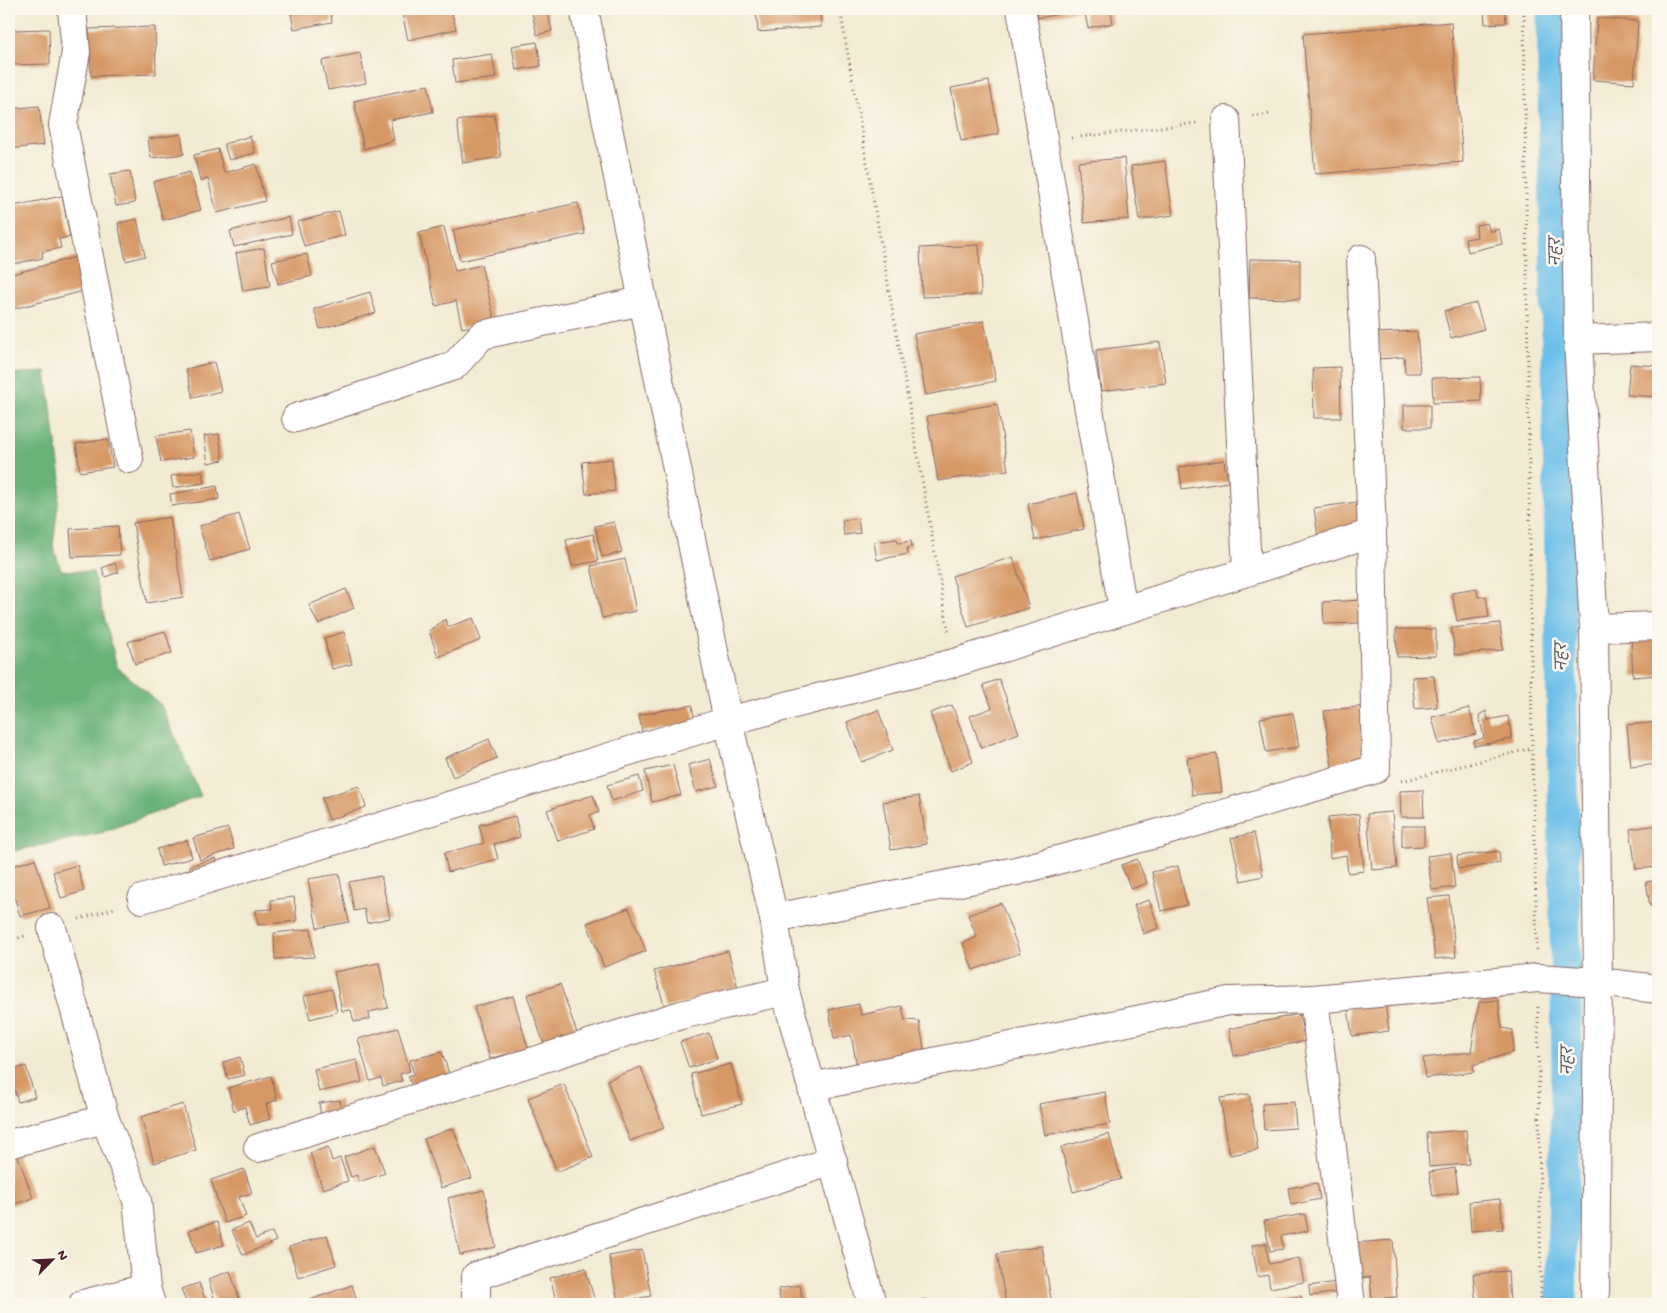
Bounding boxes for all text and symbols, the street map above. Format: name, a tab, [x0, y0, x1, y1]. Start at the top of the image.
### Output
water label: नहर	[1548, 234, 1566, 266]
water label: नहर	[1554, 639, 1572, 671]
water label: नहर	[1560, 1043, 1578, 1075]
north arrow	[28, 1236, 78, 1286]
text: N	[52, 1248, 71, 1263]

